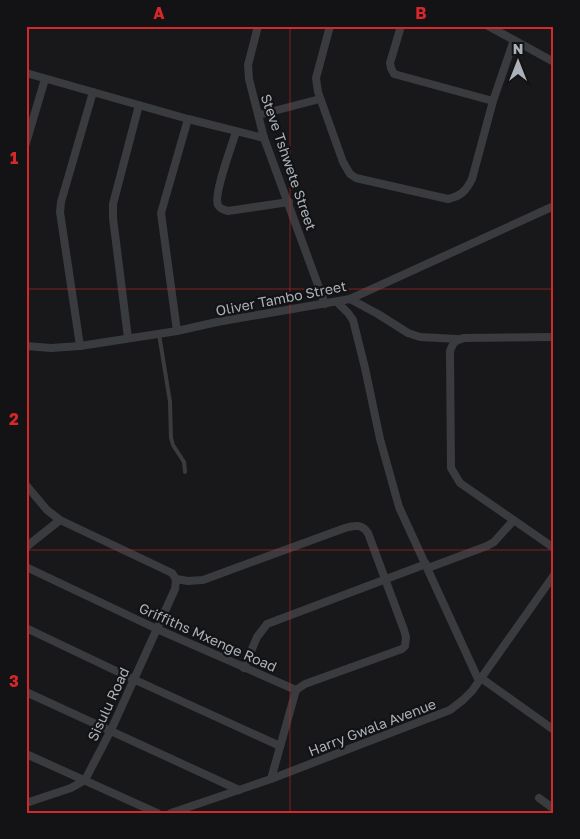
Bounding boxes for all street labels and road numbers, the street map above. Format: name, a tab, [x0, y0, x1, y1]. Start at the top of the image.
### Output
street label: Steve Tshwete Street	[258, 92, 320, 232]
street label: Oliver Tambo Street	[214, 277, 348, 319]
street label: Griffiths Mxenge Road	[136, 599, 280, 675]
street label: Sisulu Road	[84, 664, 132, 744]
street label: Harry Gwala Avenue	[306, 695, 438, 759]

